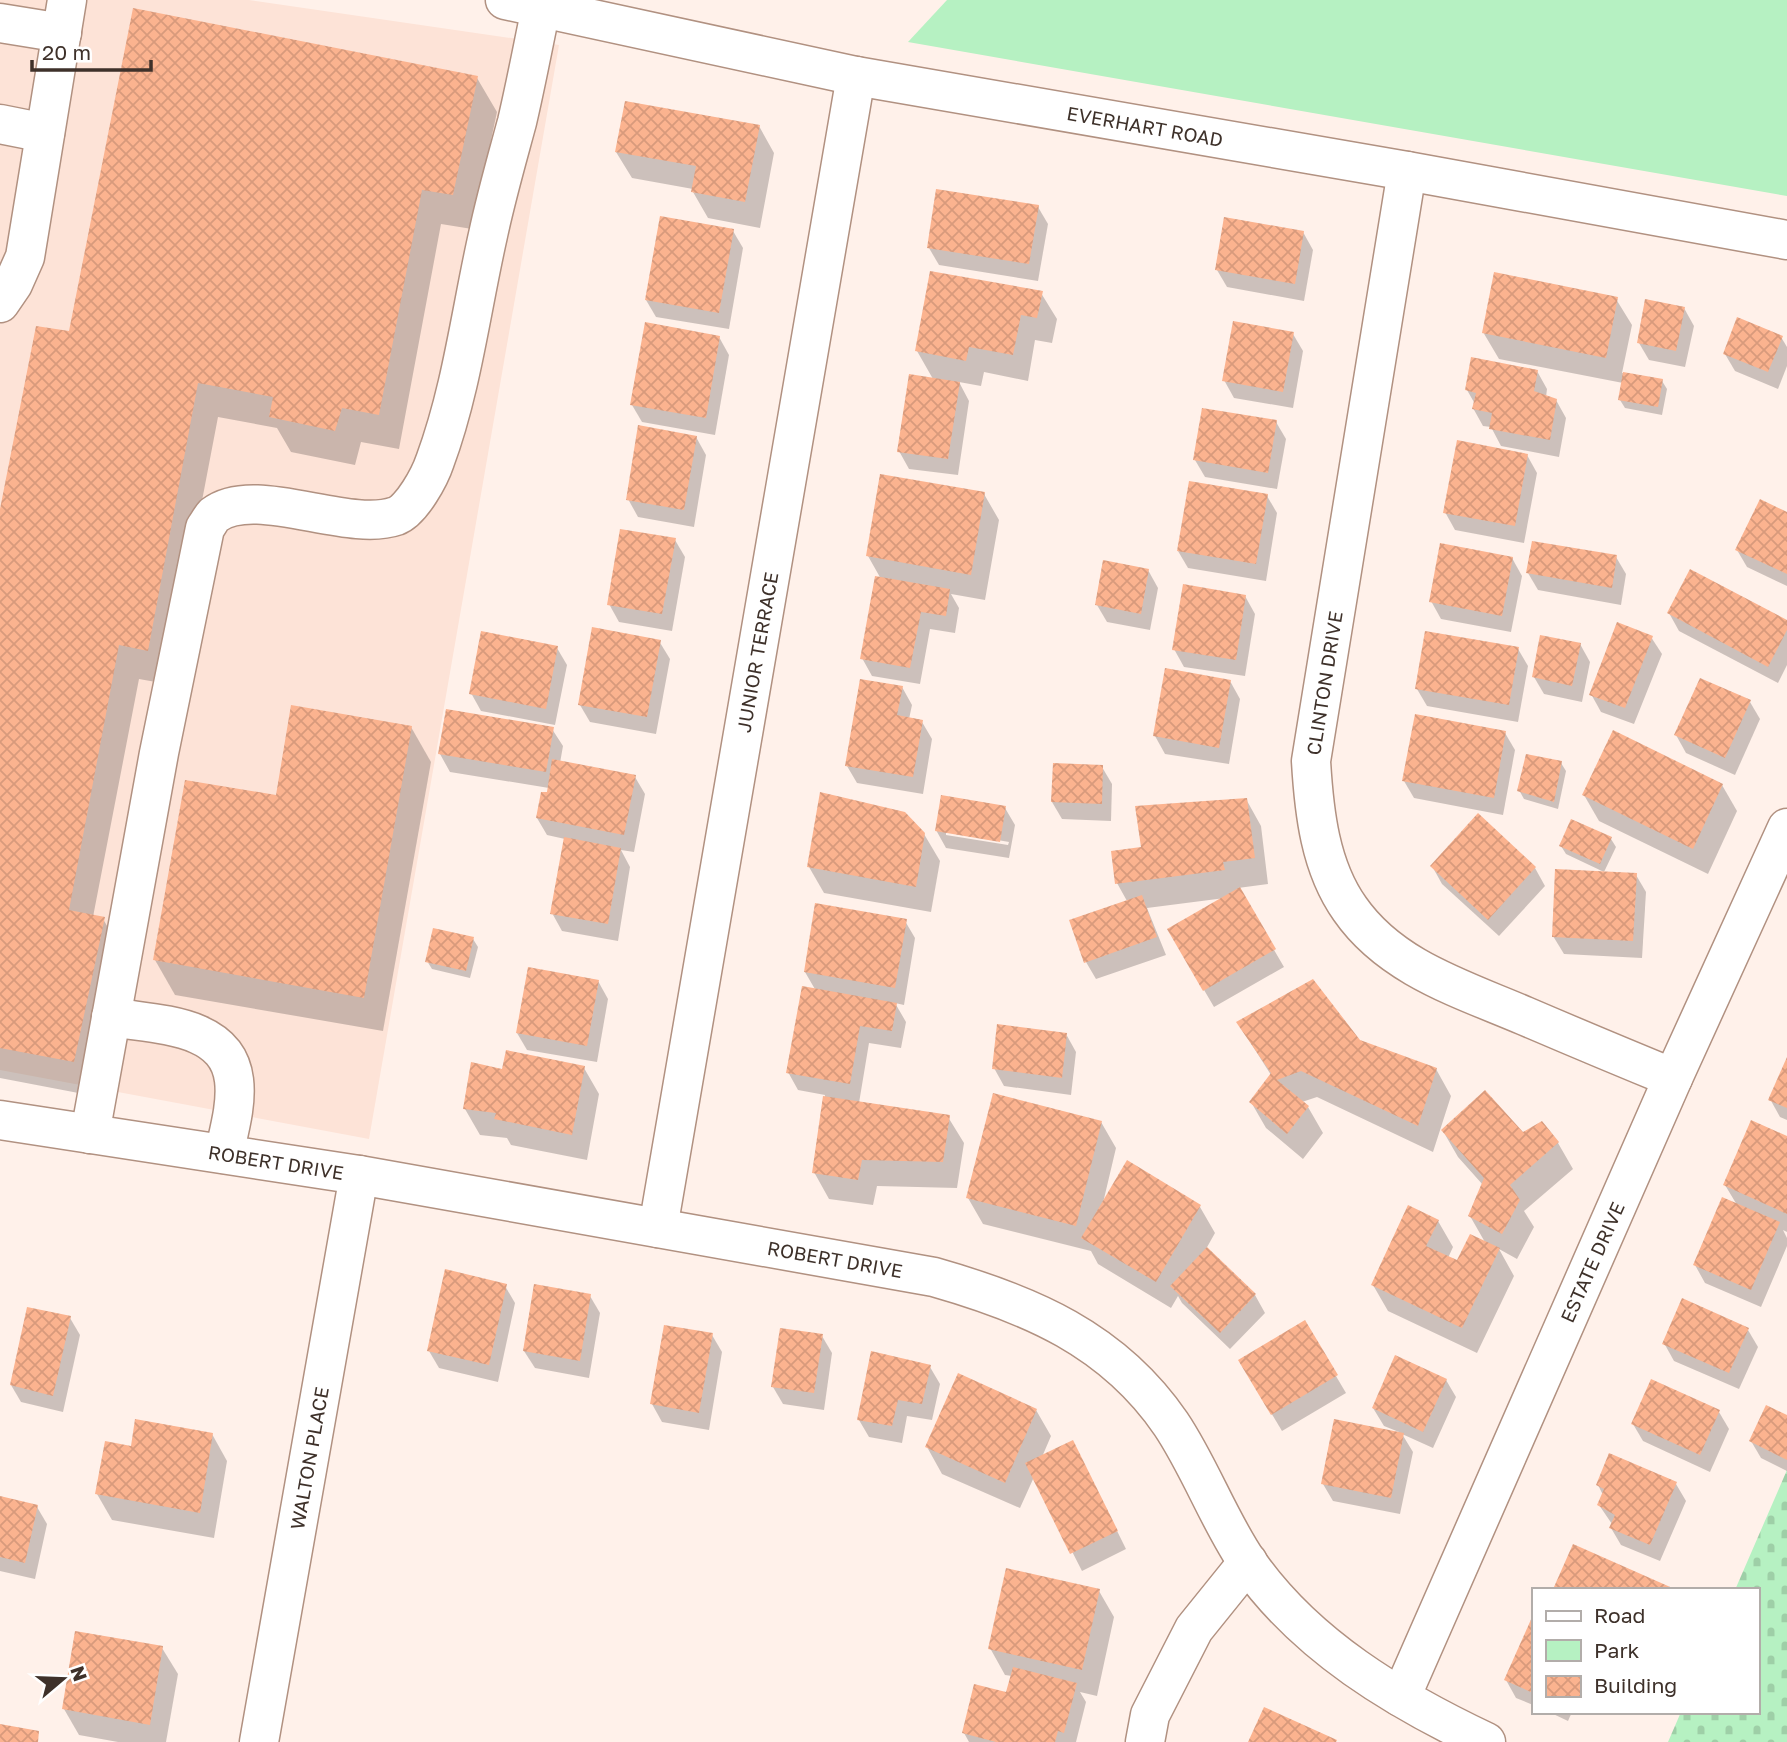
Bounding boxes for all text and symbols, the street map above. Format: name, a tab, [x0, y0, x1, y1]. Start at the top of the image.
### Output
scale bar	[32, 28, 150, 72]
text: 20 m	[42, 39, 91, 65]
street label: EVERHART ROAD	[1065, 101, 1225, 151]
street label: JUNIOR TERRACE	[732, 570, 782, 734]
street label: CLINTON DRIVE	[1301, 609, 1347, 757]
street label: ROBERT DRIVE	[207, 1140, 345, 1184]
street label: ESTATE DRIVE	[1555, 1198, 1629, 1326]
street label: ROBERT DRIVE	[766, 1236, 904, 1282]
street label: WALTON PLACE	[285, 1385, 333, 1531]
legend	[1532, 1588, 1759, 1714]
text: Road	[1594, 1602, 1645, 1628]
text: Park	[1594, 1637, 1640, 1663]
north arrow	[28, 1644, 98, 1714]
text: N	[66, 1663, 93, 1684]
text: Building	[1594, 1672, 1677, 1698]

